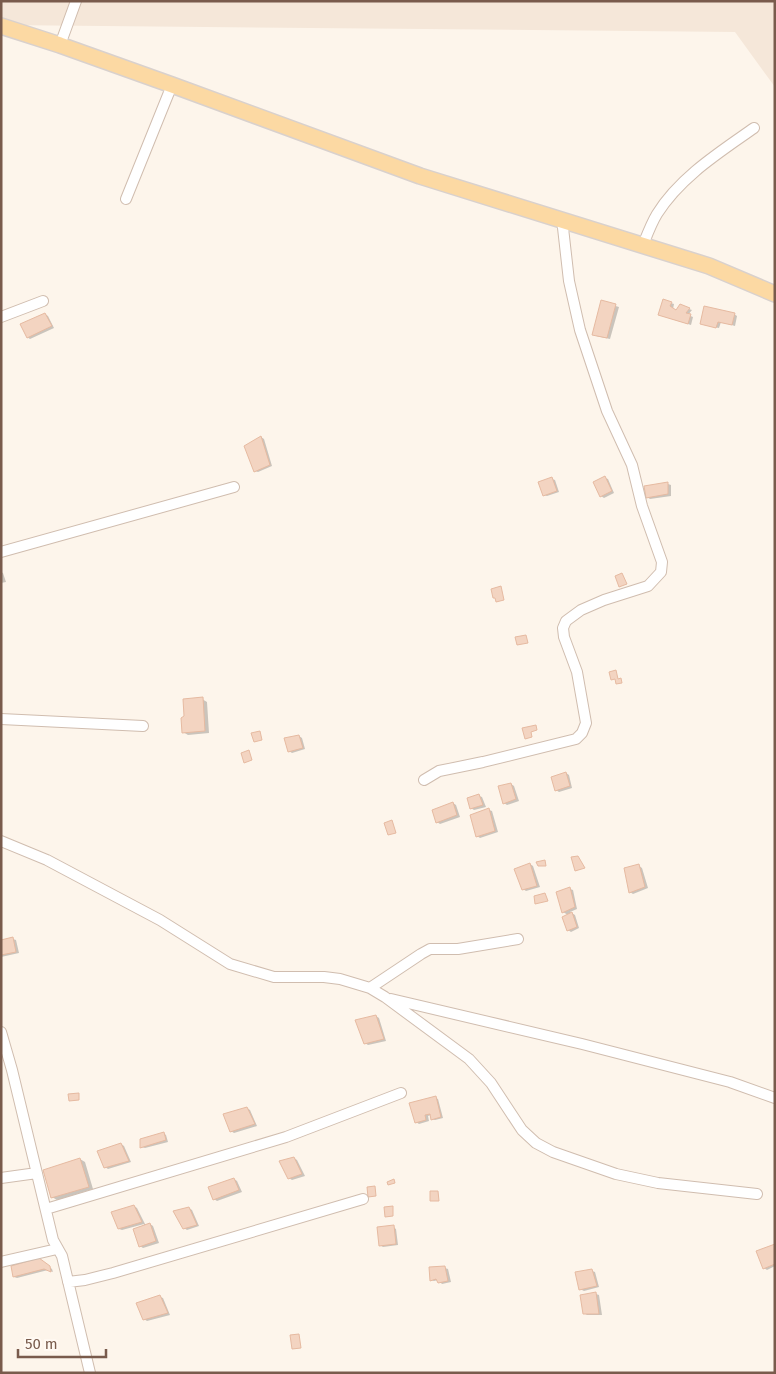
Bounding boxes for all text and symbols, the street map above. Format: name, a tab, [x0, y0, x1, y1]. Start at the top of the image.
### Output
scale bar	[18, 1326, 105, 1358]
text: 50 m	[25, 1335, 58, 1353]

